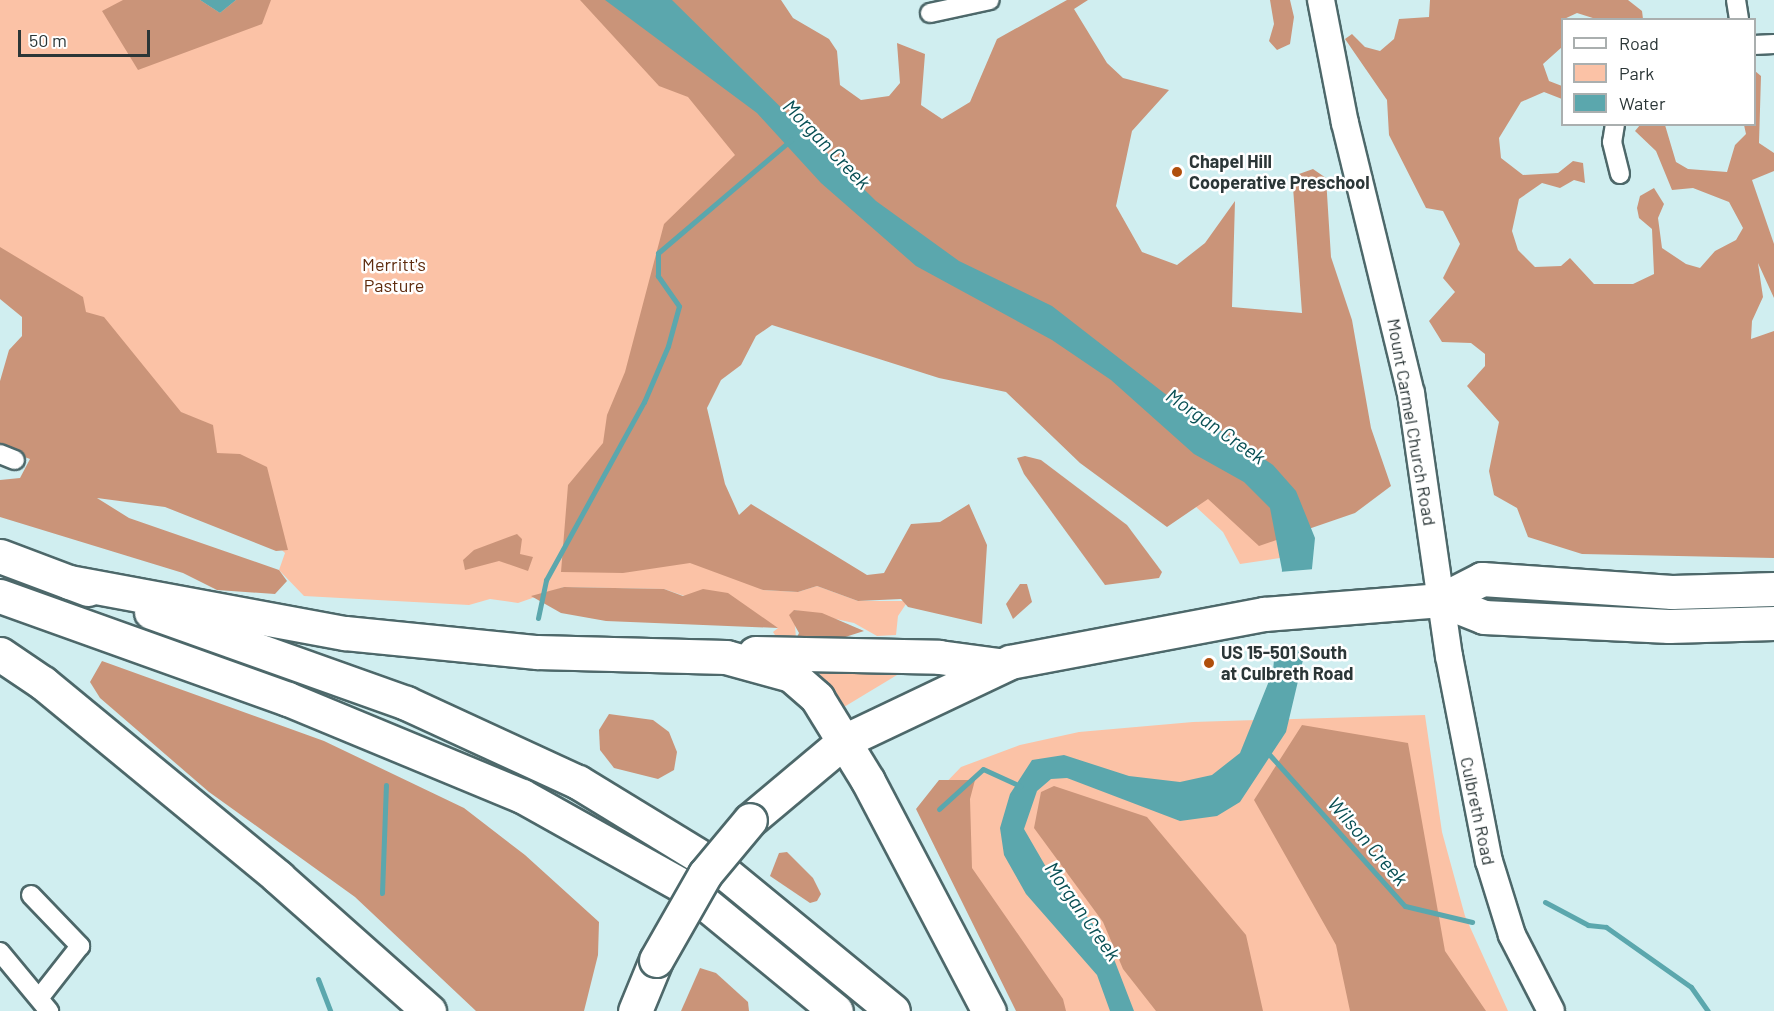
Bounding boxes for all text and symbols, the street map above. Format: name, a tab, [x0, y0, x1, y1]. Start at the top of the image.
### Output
scale bar	[21, 18, 153, 56]
legend	[1561, 18, 1756, 126]
text: 50 m	[29, 29, 67, 51]
text: Road	[1619, 32, 1659, 54]
text: Park	[1619, 62, 1654, 84]
text: Water	[1619, 92, 1666, 114]
water label: Morgan Creek	[778, 94, 876, 194]
place label: Chapel Hill Cooperative Preschool	[1189, 151, 1370, 194]
marker: Chapel Hill Cooperative Preschool	[1170, 165, 1184, 179]
park label: Merritt's Pasture	[362, 254, 426, 296]
street label: Mount Carmel Church Road	[1383, 317, 1441, 527]
water label: Morgan Creek	[1162, 383, 1270, 469]
place label: US 15-501 South at Culbreth Road	[1221, 642, 1353, 684]
marker: US 15-501 South at Culbreth Road	[1202, 656, 1216, 670]
street label: Culbreth Road	[1456, 755, 1500, 867]
water label: Wilson Creek	[1323, 792, 1413, 890]
water label: Morgan Creek	[1040, 857, 1126, 965]

